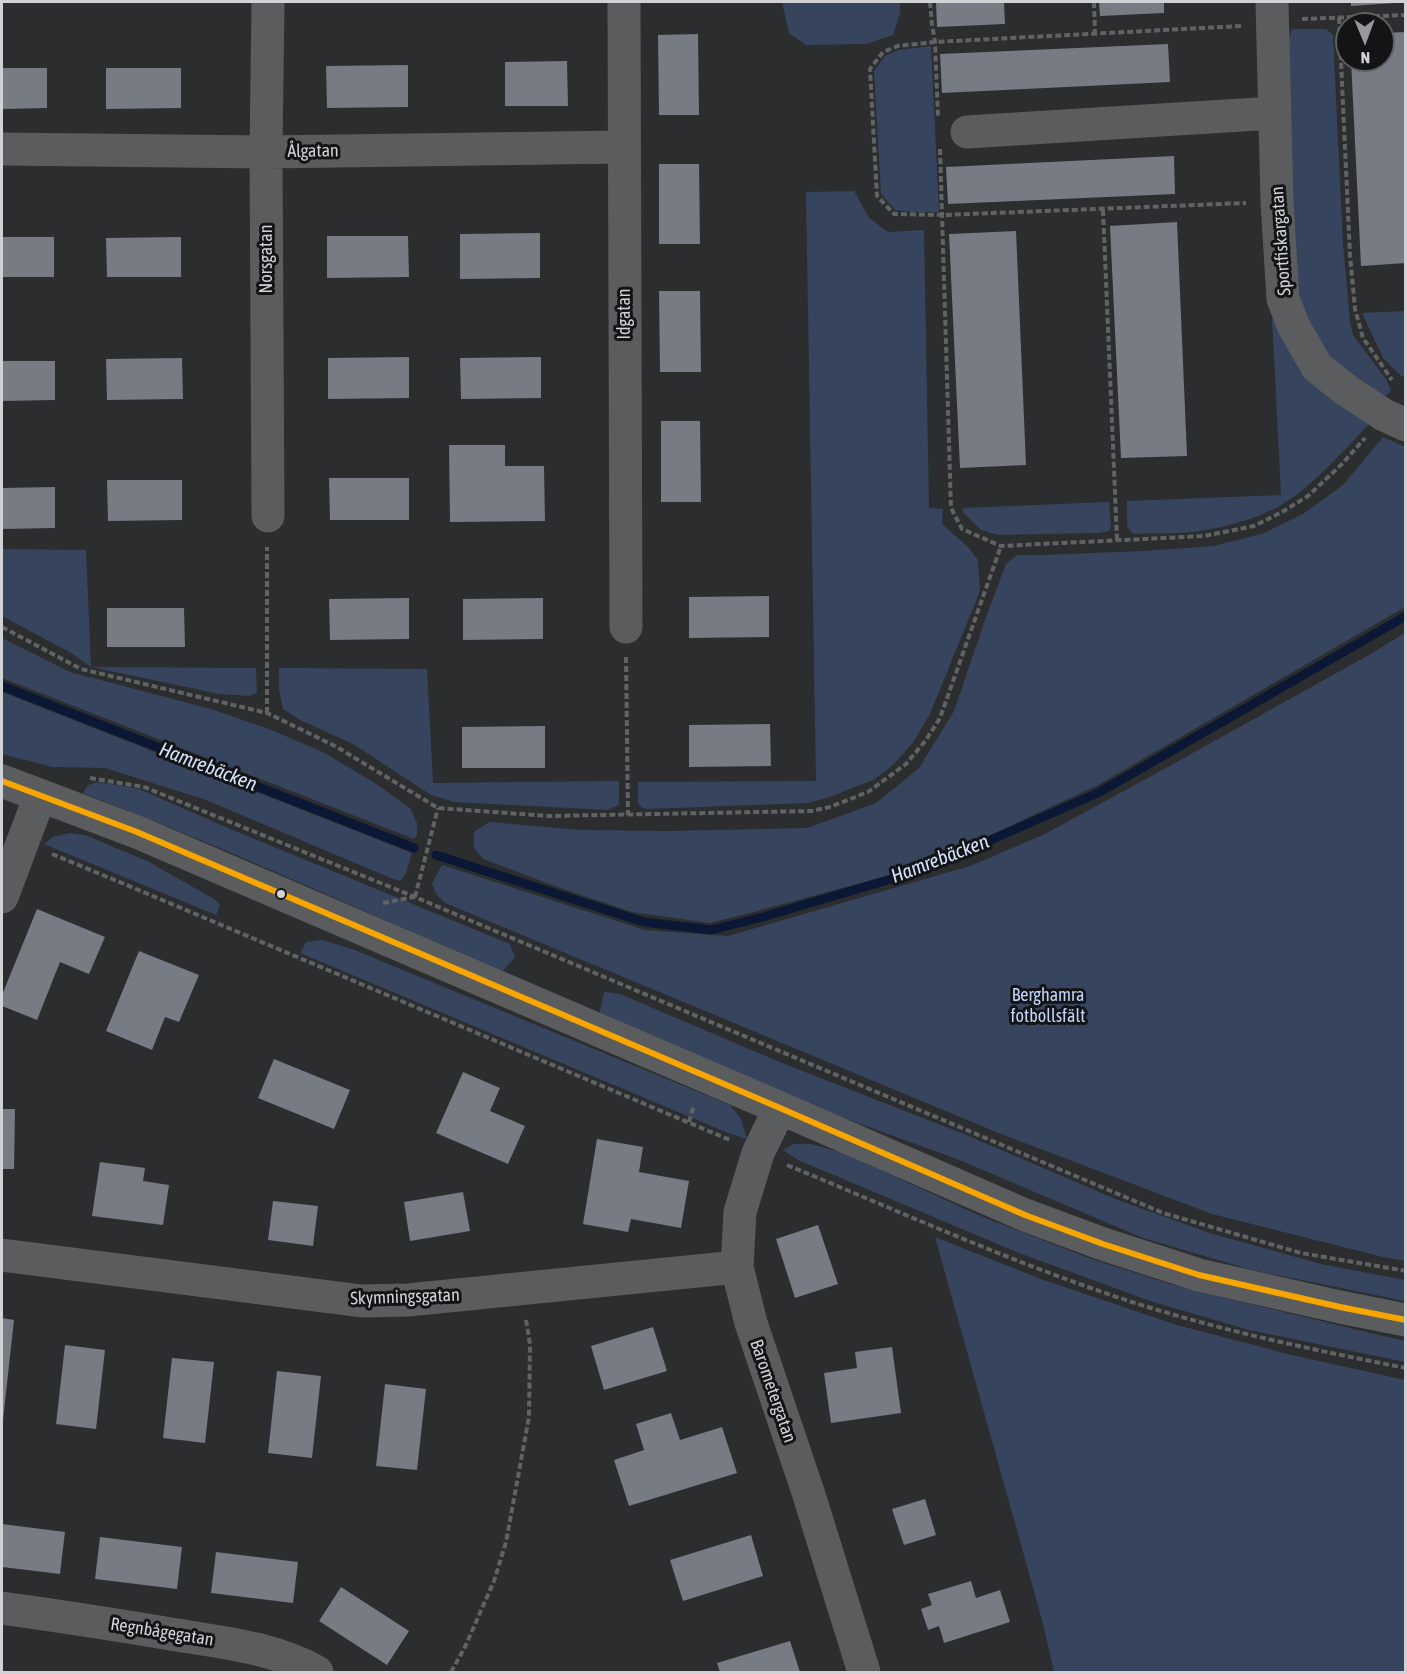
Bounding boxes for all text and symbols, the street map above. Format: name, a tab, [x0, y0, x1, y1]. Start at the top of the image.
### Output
north arrow	[1335, 12, 1395, 72]
text: N	[1360, 49, 1370, 67]
street label: Ålgatan	[287, 140, 339, 162]
street label: Sportfiskargatan	[1266, 186, 1296, 296]
street label: Norsgatan	[255, 225, 277, 293]
street label: Idgatan	[613, 288, 635, 340]
water label: Hamrebäcken	[156, 737, 260, 797]
water label: Hamrebäcken	[888, 829, 992, 889]
unlabelled marker	[275, 888, 287, 900]
park label: Berghamra fotbollsfält	[1011, 984, 1085, 1026]
street label: Skymningsgatan	[350, 1284, 460, 1310]
street label: Barometergatan	[745, 1337, 801, 1445]
street label: Regnbågegatan	[109, 1613, 215, 1651]

